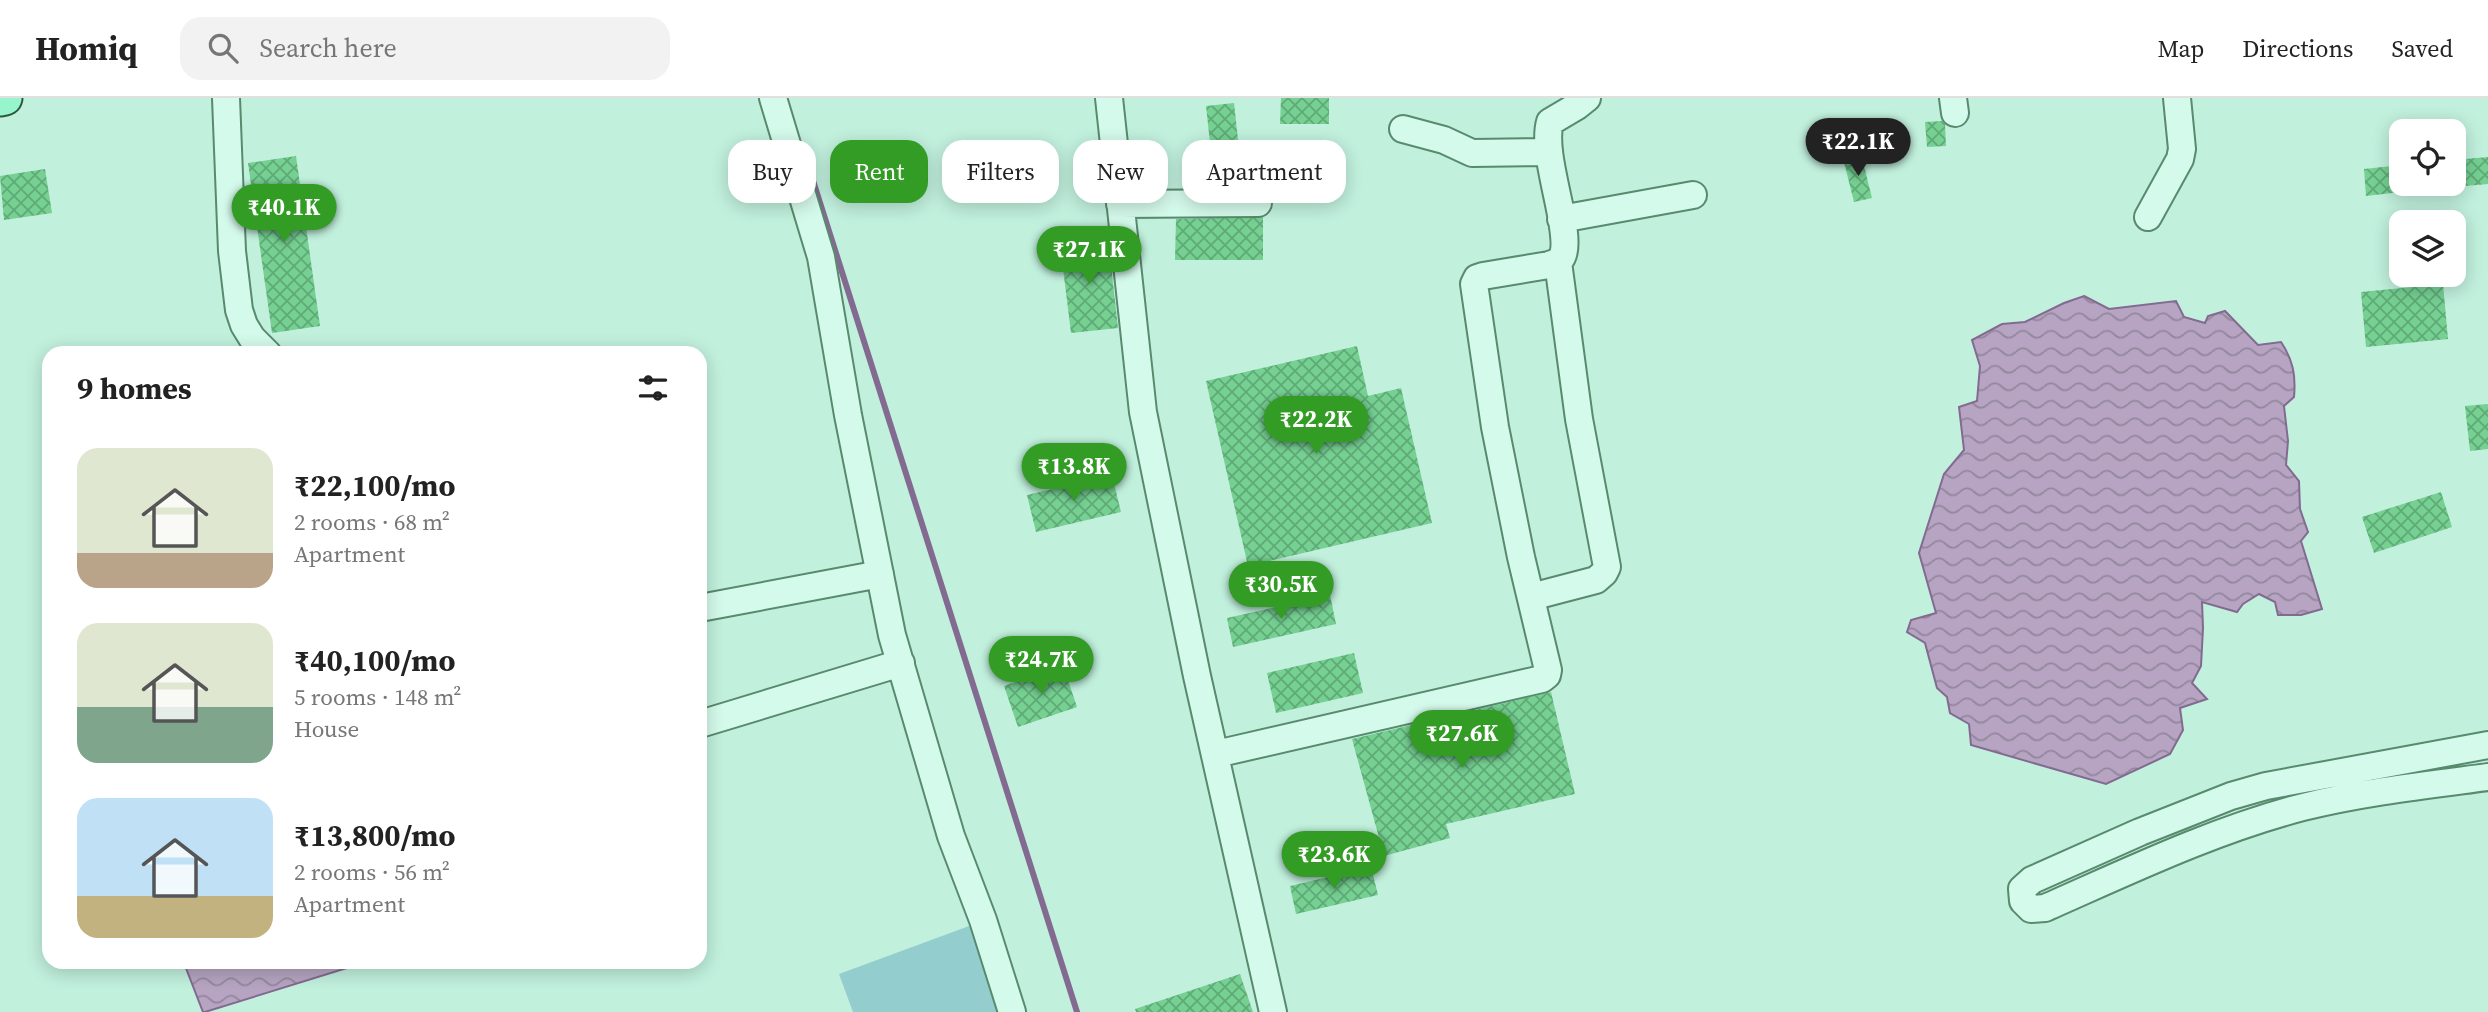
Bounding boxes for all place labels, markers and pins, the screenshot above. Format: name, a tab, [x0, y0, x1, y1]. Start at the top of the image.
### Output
pin: ₹22.1K	[1801, 118, 1915, 178]
pin: ₹40.1K	[227, 184, 341, 244]
pin: ₹27.1K	[1032, 226, 1146, 286]
pin: ₹22.2K	[1259, 396, 1373, 456]
pin: ₹13.8K	[1017, 444, 1131, 503]
pin: ₹30.5K	[1224, 561, 1338, 621]
pin: ₹24.7K	[984, 636, 1098, 696]
pin: ₹27.6K	[1405, 710, 1519, 770]
pin: ₹23.6K	[1277, 832, 1391, 891]

